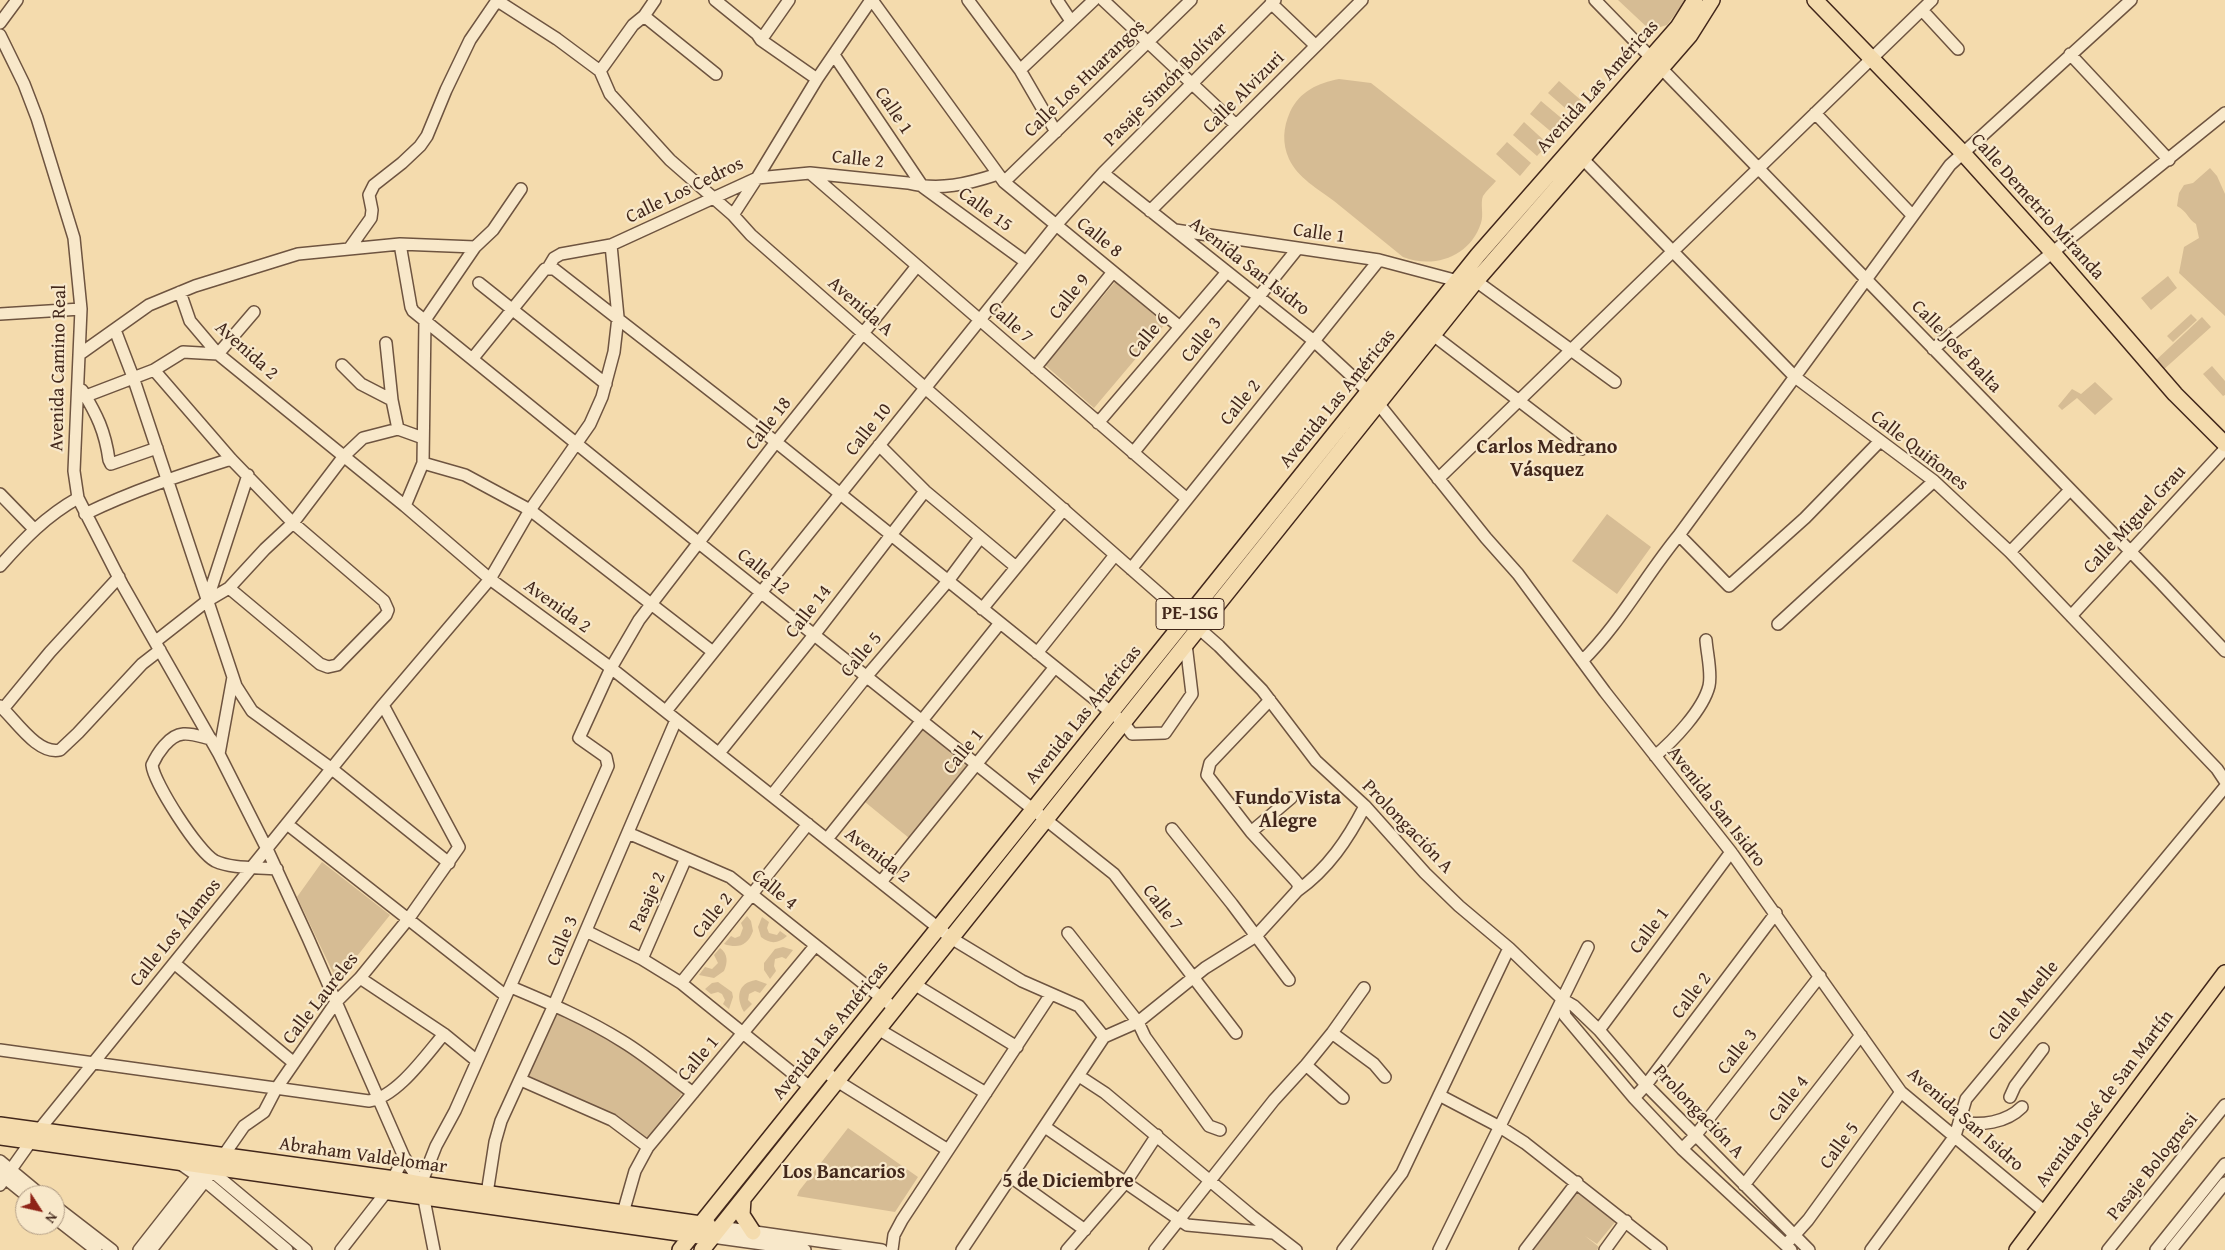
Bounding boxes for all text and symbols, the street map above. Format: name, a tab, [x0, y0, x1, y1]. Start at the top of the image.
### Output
street label: Calle Los Huarangos	[1020, 15, 1150, 143]
street label: Avenida Las Américas	[1532, 16, 1664, 158]
street label: Pasaje Simón Bolívar	[1099, 18, 1233, 152]
street label: Calle Alvizuri	[1198, 47, 1290, 139]
street label: Calle 1	[869, 83, 917, 139]
street label: Calle Demetrio Miranda	[1965, 129, 2109, 285]
street label: Calle 2	[831, 146, 885, 174]
street label: Calle Los Cedros	[623, 153, 747, 229]
street label: Calle 15	[953, 183, 1017, 237]
street label: Calle 8	[1072, 213, 1126, 263]
street label: Avenida San Isidro	[1184, 213, 1314, 321]
street label: Calle 1	[1292, 219, 1346, 249]
street label: Calle 9	[1045, 270, 1095, 324]
street label: Avenida A	[823, 272, 897, 342]
street label: Avenida Camino Real	[46, 284, 72, 452]
street label: Calle José Balta	[1906, 296, 2006, 398]
street label: Calle 7	[983, 297, 1037, 349]
street label: Calle 6	[1123, 309, 1175, 363]
street label: Calle 3	[1177, 313, 1227, 367]
street label: Avenida 2	[210, 317, 282, 385]
street label: Avenida Las Américas	[1275, 325, 1401, 473]
street label: Calle 2	[1216, 376, 1266, 430]
street label: Calle 18	[741, 393, 797, 455]
street label: Calle 10	[841, 399, 897, 461]
street label: Calle Quiñones	[1866, 406, 1972, 496]
district label: Carlos Medrano Vásquez	[1477, 436, 1617, 483]
street label: Calle Miguel Grau	[2079, 461, 2191, 579]
street label: Calle 12	[732, 544, 794, 600]
street label: Avenida 2	[519, 575, 595, 639]
street label: Calle 14	[781, 581, 837, 643]
road number: PE-1SG	[1156, 598, 1224, 630]
street label: Calle 5	[836, 628, 888, 682]
street label: Avenida Las Américas	[1021, 641, 1147, 789]
street label: Calle 1	[939, 725, 989, 779]
street label: Avenida San Isidro	[1662, 742, 1770, 872]
street label: Prolongación A	[1357, 775, 1457, 879]
district label: Fundo Vista Alegre	[1235, 787, 1341, 834]
street label: Avenida 2	[840, 823, 914, 889]
street label: Calle 4	[747, 865, 801, 915]
street label: Pasaje 2	[625, 869, 671, 935]
street label: Calle Los Álamos	[125, 874, 227, 992]
street label: Calle 7	[1137, 880, 1187, 936]
street label: Calle 2	[688, 889, 738, 943]
street label: Calle 1	[1625, 903, 1675, 959]
street label: Calle 3	[542, 913, 584, 969]
street label: Calle Laureles	[278, 949, 364, 1049]
street label: Calle Muelle	[1984, 956, 2064, 1046]
street label: Avenida Las Américas	[768, 957, 894, 1105]
street label: Calle 2	[1667, 968, 1717, 1024]
street label: Avenida José de San Martín	[2031, 1006, 2179, 1192]
street label: Calle 3	[1713, 1024, 1763, 1080]
street label: Calle 1	[673, 1032, 725, 1086]
street label: Prolongación A	[1648, 1060, 1748, 1164]
street label: Avenida San Isidro	[1902, 1063, 2028, 1177]
street label: Calle 4	[1764, 1071, 1814, 1127]
street label: Pasaje Bolognesi	[2103, 1109, 2203, 1225]
street label: Calle 5	[1815, 1118, 1865, 1174]
street label: Abraham Valdelomar	[278, 1133, 448, 1179]
district label: Los Bancarios	[783, 1161, 905, 1185]
district label: 5 de Diciembre	[1002, 1170, 1134, 1194]
north arrow	[15, 1185, 65, 1235]
text: N	[41, 1208, 62, 1228]

